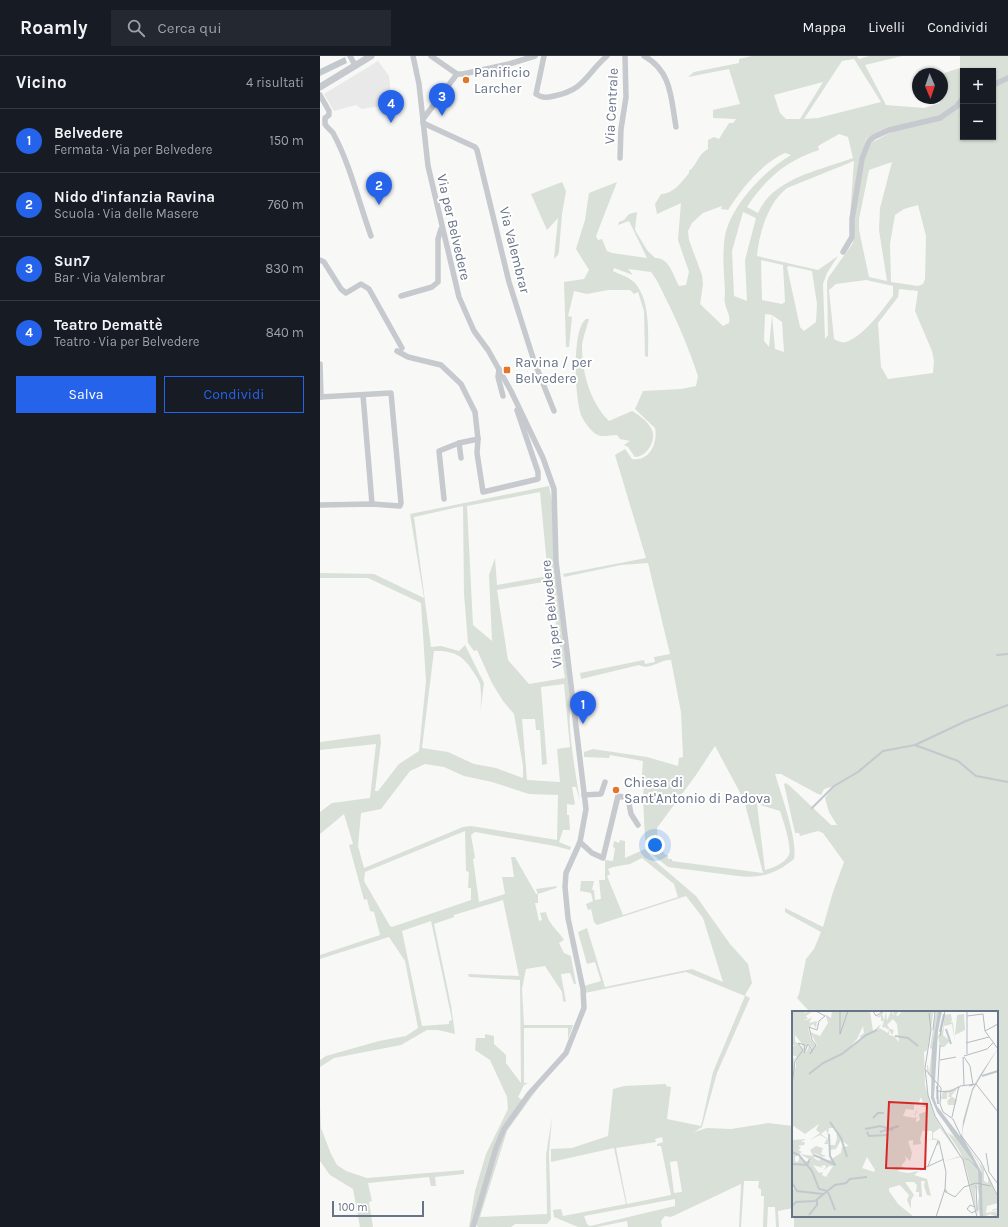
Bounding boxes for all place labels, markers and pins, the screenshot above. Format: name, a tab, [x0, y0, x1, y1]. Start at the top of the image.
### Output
place label: Panificio Larcher	[474, 64, 530, 97]
marker: Panificio Larcher	[461, 75, 471, 85]
pin: 3	[429, 83, 455, 116]
pin: 4	[378, 90, 404, 123]
pin: 2	[366, 172, 392, 205]
place label: Ravina / per Belvedere	[515, 354, 593, 387]
marker: Ravina / per Belvedere	[502, 365, 512, 375]
pin: 1	[570, 691, 596, 724]
place label: Chiesa di Sant'Antonio di Padova	[624, 774, 771, 807]
marker: Chiesa di Sant'Antonio di Padova	[611, 785, 621, 795]

